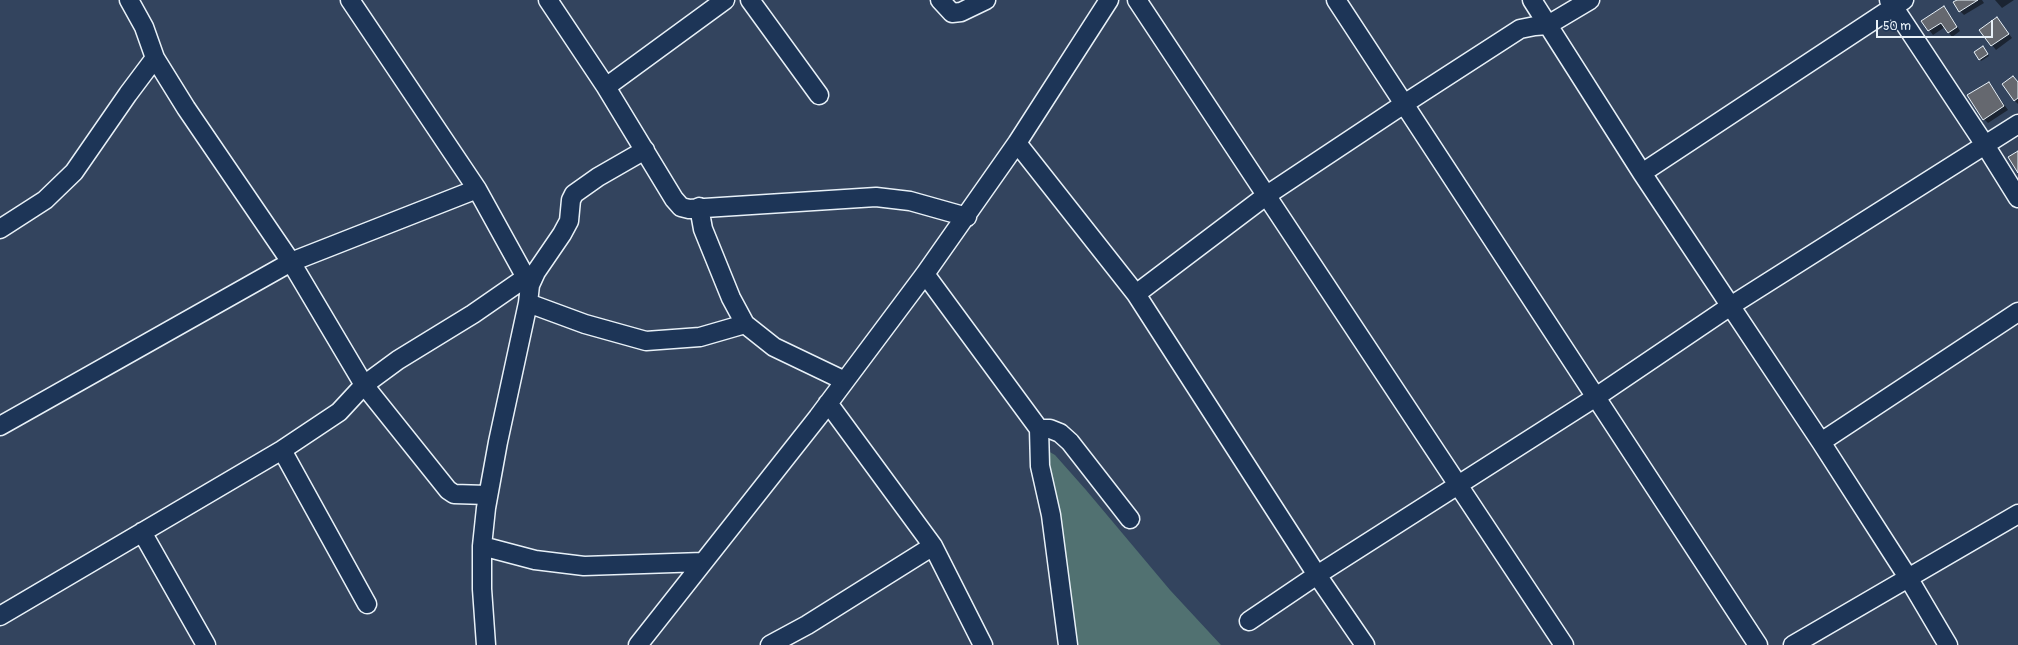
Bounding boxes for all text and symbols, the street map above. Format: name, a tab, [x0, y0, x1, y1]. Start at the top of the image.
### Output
scale bar	[1878, 12, 1995, 38]
text: 50 m	[1883, 19, 1911, 34]

